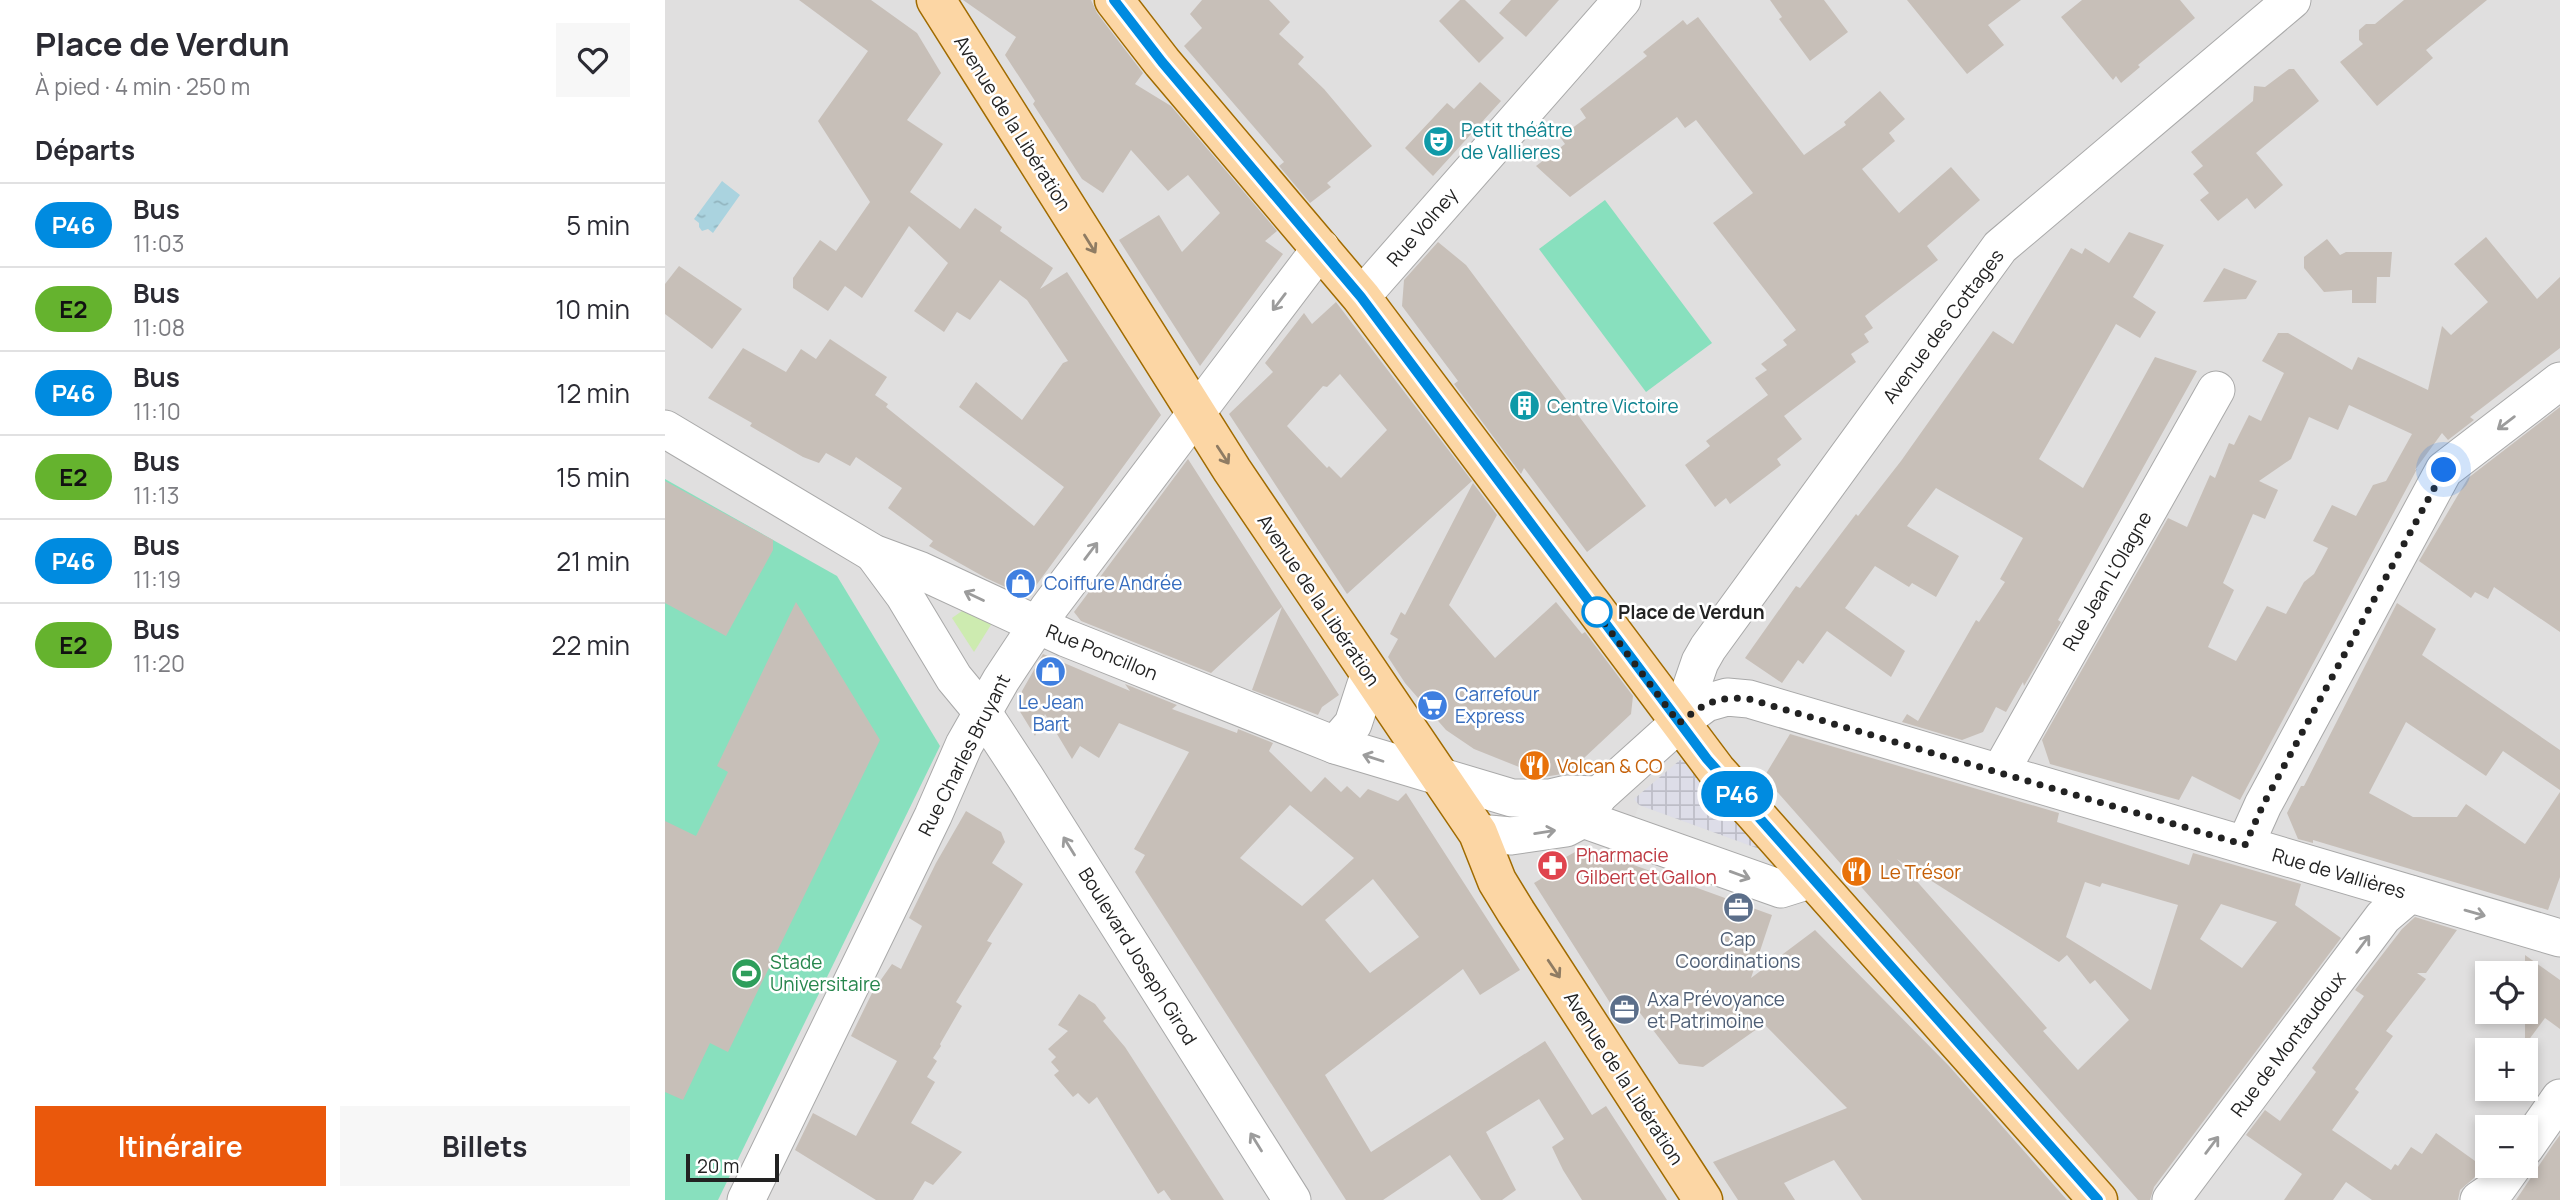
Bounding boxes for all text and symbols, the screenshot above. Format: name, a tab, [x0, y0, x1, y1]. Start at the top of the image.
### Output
text: Place de Verdun	[35, 21, 290, 66]
button: heart	[556, 23, 630, 97]
street label: Avenue de la Libération	[948, 31, 1078, 215]
text: À pied · 4 min · 250 m	[35, 70, 250, 102]
place label: Petit théâtre de Vallieres	[1461, 117, 1573, 165]
theatre icon: Petit théâtre de Vallieres	[1421, 124, 1455, 158]
text: Départs	[35, 132, 135, 168]
street label: Rue Volney	[1381, 182, 1463, 272]
text: Bus	[133, 191, 180, 227]
text: 5 min	[566, 207, 630, 243]
text: P46	[52, 208, 95, 241]
text: 11:03	[133, 227, 185, 259]
one-way arrow	[1083, 234, 1097, 254]
street label: Avenue des Cottages	[1876, 244, 2010, 408]
text: Bus	[133, 275, 180, 311]
text: 10 min	[555, 291, 630, 327]
text: E2	[59, 292, 88, 325]
one-way arrow	[1272, 293, 1287, 311]
text: 11:08	[133, 311, 185, 343]
text: Bus	[133, 359, 180, 395]
text: 12 min	[556, 375, 630, 411]
text: P46	[52, 376, 95, 409]
building icon: Centre Victoire	[1507, 389, 1541, 423]
place label: Centre Victoire	[1547, 393, 1679, 419]
text: 11:10	[133, 395, 181, 427]
one-way arrow	[2497, 415, 2515, 430]
text: Bus	[133, 443, 180, 479]
one-way arrow	[1216, 445, 1230, 465]
your location	[2426, 452, 2461, 487]
text: 15 min	[556, 459, 630, 495]
text: E2	[59, 460, 88, 493]
text: 11:13	[133, 479, 180, 511]
street label: Rue Jean L'Olagne	[2056, 506, 2158, 656]
street label: Avenue de la Libération	[1252, 509, 1386, 691]
text: Bus	[133, 527, 180, 563]
one-way arrow	[1084, 542, 1099, 561]
text: 21 min	[556, 543, 630, 579]
text: P46	[52, 544, 95, 577]
text: 11:19	[133, 563, 181, 595]
shop icon: Coiffure Andrée	[1004, 566, 1038, 600]
place label: Coiffure Andrée	[1044, 570, 1182, 596]
one-way arrow	[964, 589, 985, 603]
marker: Place de Verdun	[1582, 597, 1612, 627]
place label: Place de Verdun	[1618, 599, 1765, 625]
text: Bus	[133, 611, 180, 647]
street label: Rue Poncillon	[1042, 618, 1162, 686]
text: 22 min	[552, 627, 630, 663]
text: E2	[59, 628, 88, 661]
text: 11:20	[133, 647, 185, 679]
shop icon: Le Jean Bart	[1034, 654, 1068, 688]
street label: Rue Charles Bruyant	[912, 670, 1016, 840]
place label: Carrefour Express	[1455, 681, 1540, 729]
supermarket icon: Carrefour Express	[1415, 688, 1449, 722]
place label: Le Jean Bart	[1018, 689, 1084, 737]
restaurant icon: Volcan & CO	[1517, 749, 1551, 783]
one-way arrow	[1363, 751, 1385, 763]
place label: Volcan & CO	[1557, 753, 1663, 779]
line badge: P46	[1697, 771, 1777, 817]
text: P46	[1715, 777, 1759, 810]
one-way arrow	[1534, 825, 1556, 838]
one-way arrow	[1062, 837, 1076, 857]
place label: Pharmacie Gilbert et Gallon	[1576, 842, 1717, 890]
street label: Rue de Vallières	[2269, 842, 2409, 904]
pharmacy icon: Pharmacie Gilbert et Gallon	[1536, 849, 1570, 883]
restaurant icon: Le Trésor	[1840, 855, 1874, 889]
place label: Le Trésor	[1880, 859, 1961, 885]
street label: Boulevard Joseph Girod	[1073, 862, 1203, 1050]
one-way arrow	[1728, 869, 1750, 882]
office icon: Cap Coordinations	[1721, 891, 1755, 925]
one-way arrow	[2464, 908, 2486, 921]
place label: Cap Coordinations	[1676, 926, 1800, 974]
one-way arrow	[2355, 934, 2370, 953]
place label: Stade Universitaire	[770, 949, 881, 997]
sports icon: Stade Universitaire	[730, 956, 764, 990]
one-way arrow	[1547, 959, 1561, 979]
map controls	[2475, 961, 2538, 1178]
button: locate	[2475, 961, 2538, 1024]
street label: Rue de Montaudoux	[2225, 966, 2351, 1122]
street label: Avenue de la Libération	[1558, 986, 1690, 1170]
place label: Axa Prévoyance et Patrimoine	[1647, 986, 1785, 1034]
office icon: Axa Prévoyance et Patrimoine	[1607, 993, 1641, 1027]
button: +	[2475, 1038, 2538, 1101]
button: Itinéraire	[35, 1106, 326, 1186]
button: Billets	[340, 1106, 630, 1186]
button: −	[2475, 1115, 2538, 1178]
one-way arrow	[1248, 1133, 1262, 1153]
one-way arrow	[2204, 1136, 2219, 1155]
scale bar	[686, 1151, 779, 1183]
text: 20 m	[697, 1153, 739, 1179]

